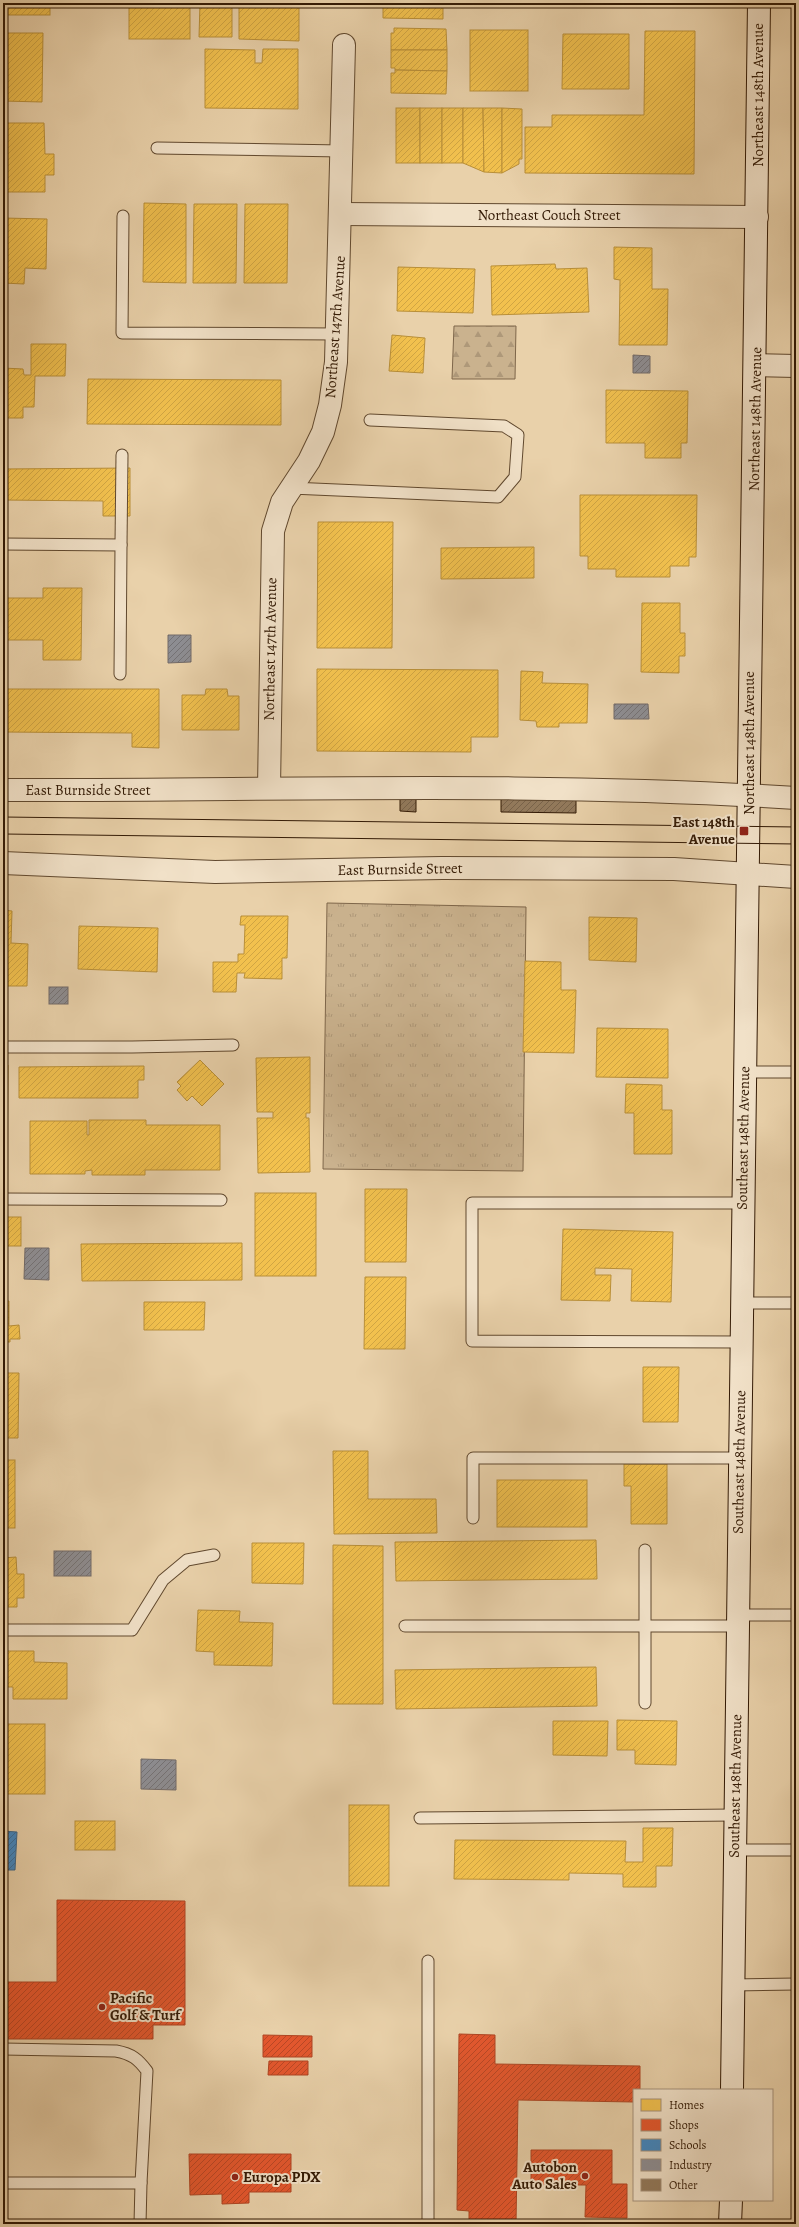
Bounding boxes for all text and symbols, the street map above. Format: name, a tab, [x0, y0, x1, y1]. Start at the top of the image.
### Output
street label: Northeast 148th Avenue	[748, 23, 768, 167]
street label: Northeast Couch Street	[477, 205, 621, 225]
street label: Northeast 147th Avenue	[320, 255, 350, 399]
street label: Northeast 148th Avenue	[744, 346, 766, 491]
street label: Northeast 147th Avenue	[259, 577, 281, 721]
street label: Northeast 148th Avenue	[739, 671, 759, 815]
street label: East Burnside Street	[25, 780, 151, 800]
place label: East 148th Avenue	[673, 812, 735, 849]
marker: East 148th Avenue	[738, 825, 750, 837]
street label: East Burnside Street	[337, 858, 463, 880]
street label: Southeast 148th Avenue	[732, 1066, 754, 1210]
street label: Southeast 148th Avenue	[728, 1390, 750, 1534]
street label: Southeast 148th Avenue	[724, 1714, 746, 1858]
place label: Pacific Golf & Turf	[110, 1988, 182, 2025]
marker: Pacific Golf & Turf	[97, 2002, 107, 2012]
legend	[633, 2089, 773, 2201]
text: Homes	[669, 2097, 704, 2113]
text: Shops	[669, 2117, 699, 2133]
text: Schools	[669, 2137, 706, 2153]
place label: Autobon Auto Sales	[511, 2157, 578, 2194]
text: Industry	[669, 2157, 712, 2173]
place label: Europa PDX	[243, 2167, 321, 2187]
marker: Autobon Auto Sales	[580, 2171, 590, 2181]
marker: Europa PDX	[230, 2172, 240, 2182]
text: Other	[669, 2177, 698, 2193]

